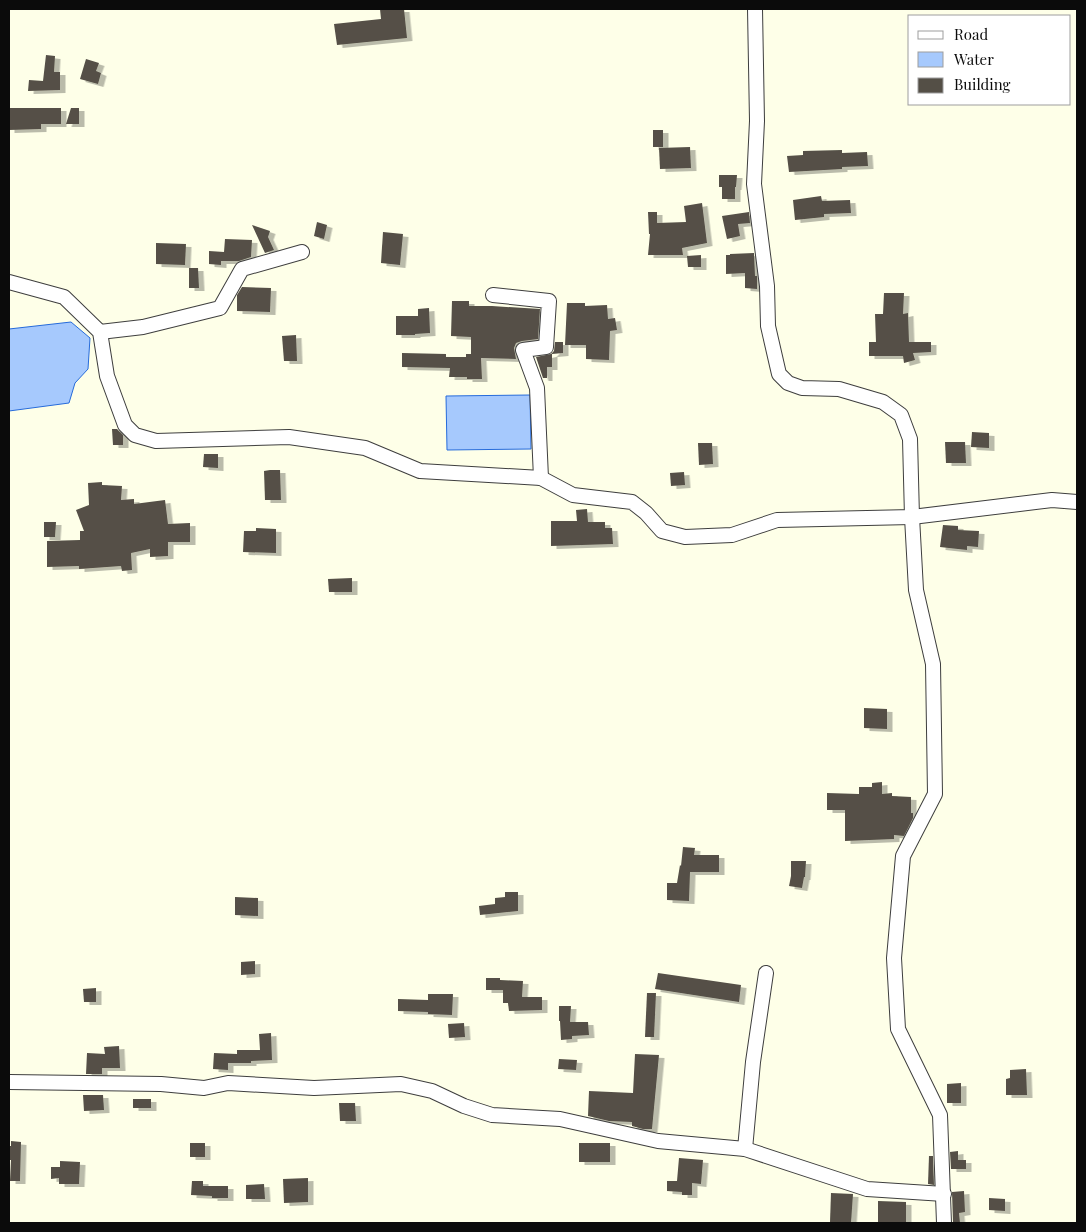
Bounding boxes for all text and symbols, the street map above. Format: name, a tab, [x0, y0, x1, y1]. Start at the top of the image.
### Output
legend	[908, 15, 1071, 105]
text: Road	[954, 24, 988, 44]
text: Water	[953, 49, 994, 69]
text: Building	[954, 74, 1011, 94]

